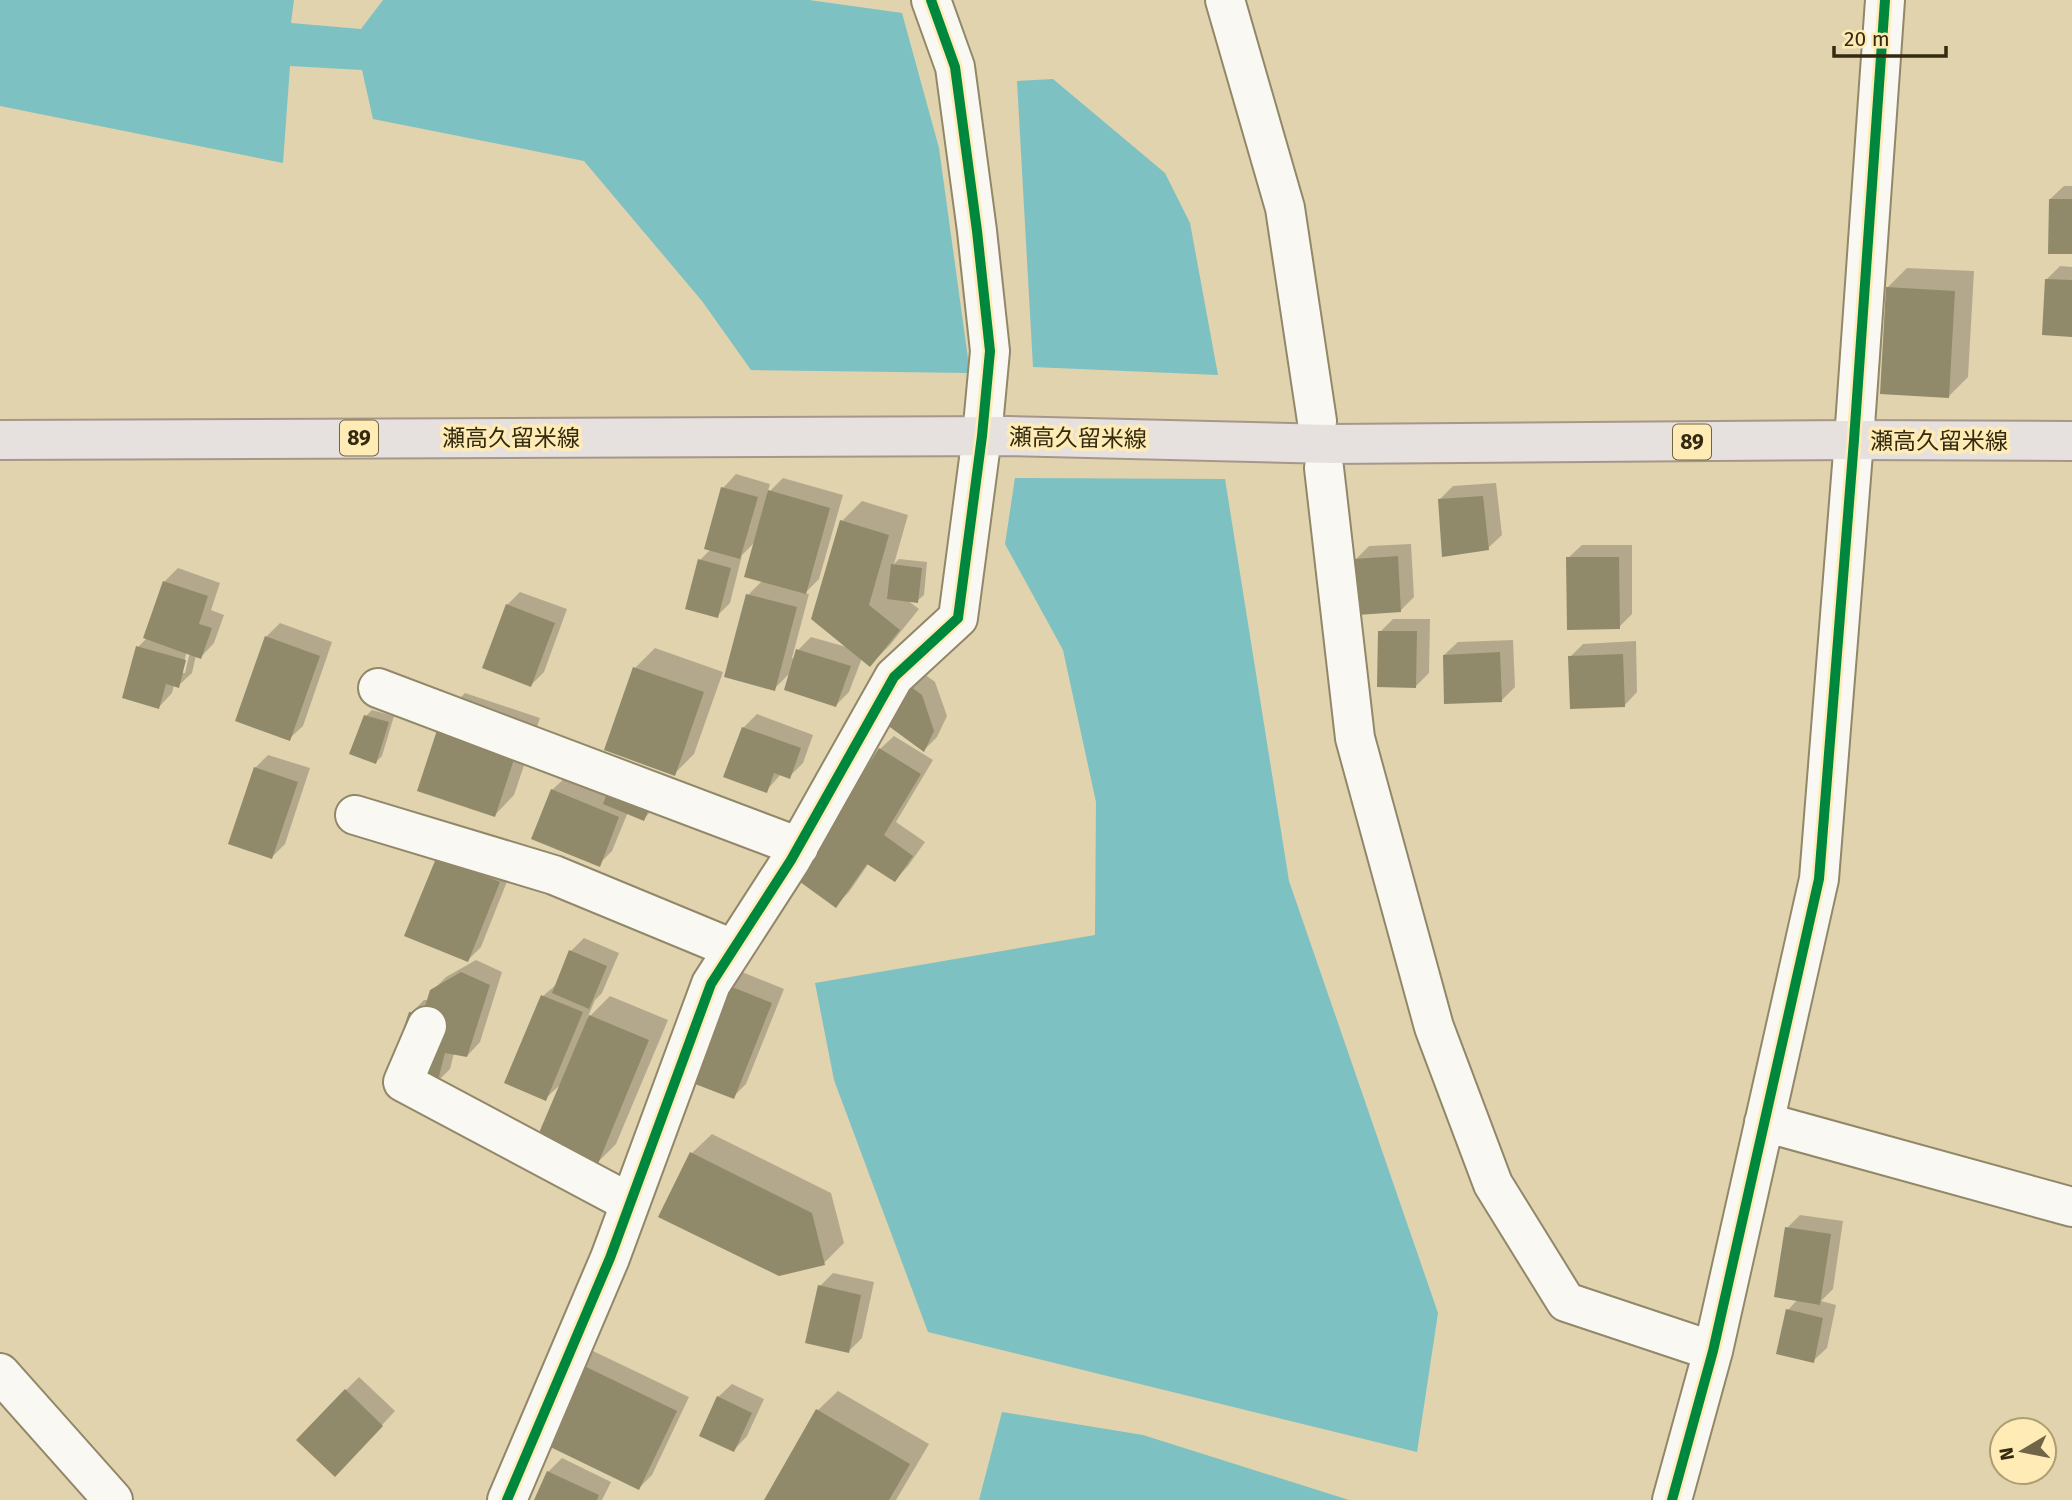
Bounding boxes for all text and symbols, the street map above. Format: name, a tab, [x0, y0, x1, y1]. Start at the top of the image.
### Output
scale bar	[1834, 14, 1946, 58]
text: 20 m	[1844, 26, 1890, 52]
road number: 89	[340, 420, 378, 456]
street label: 瀬高久留米線	[1009, 423, 1147, 453]
street label: 瀬高久留米線	[442, 424, 580, 452]
road number: 89	[1673, 424, 1711, 460]
street label: 瀬高久留米線	[1870, 427, 2008, 455]
north arrow	[1988, 1416, 2058, 1486]
text: N	[1994, 1446, 2019, 1462]

